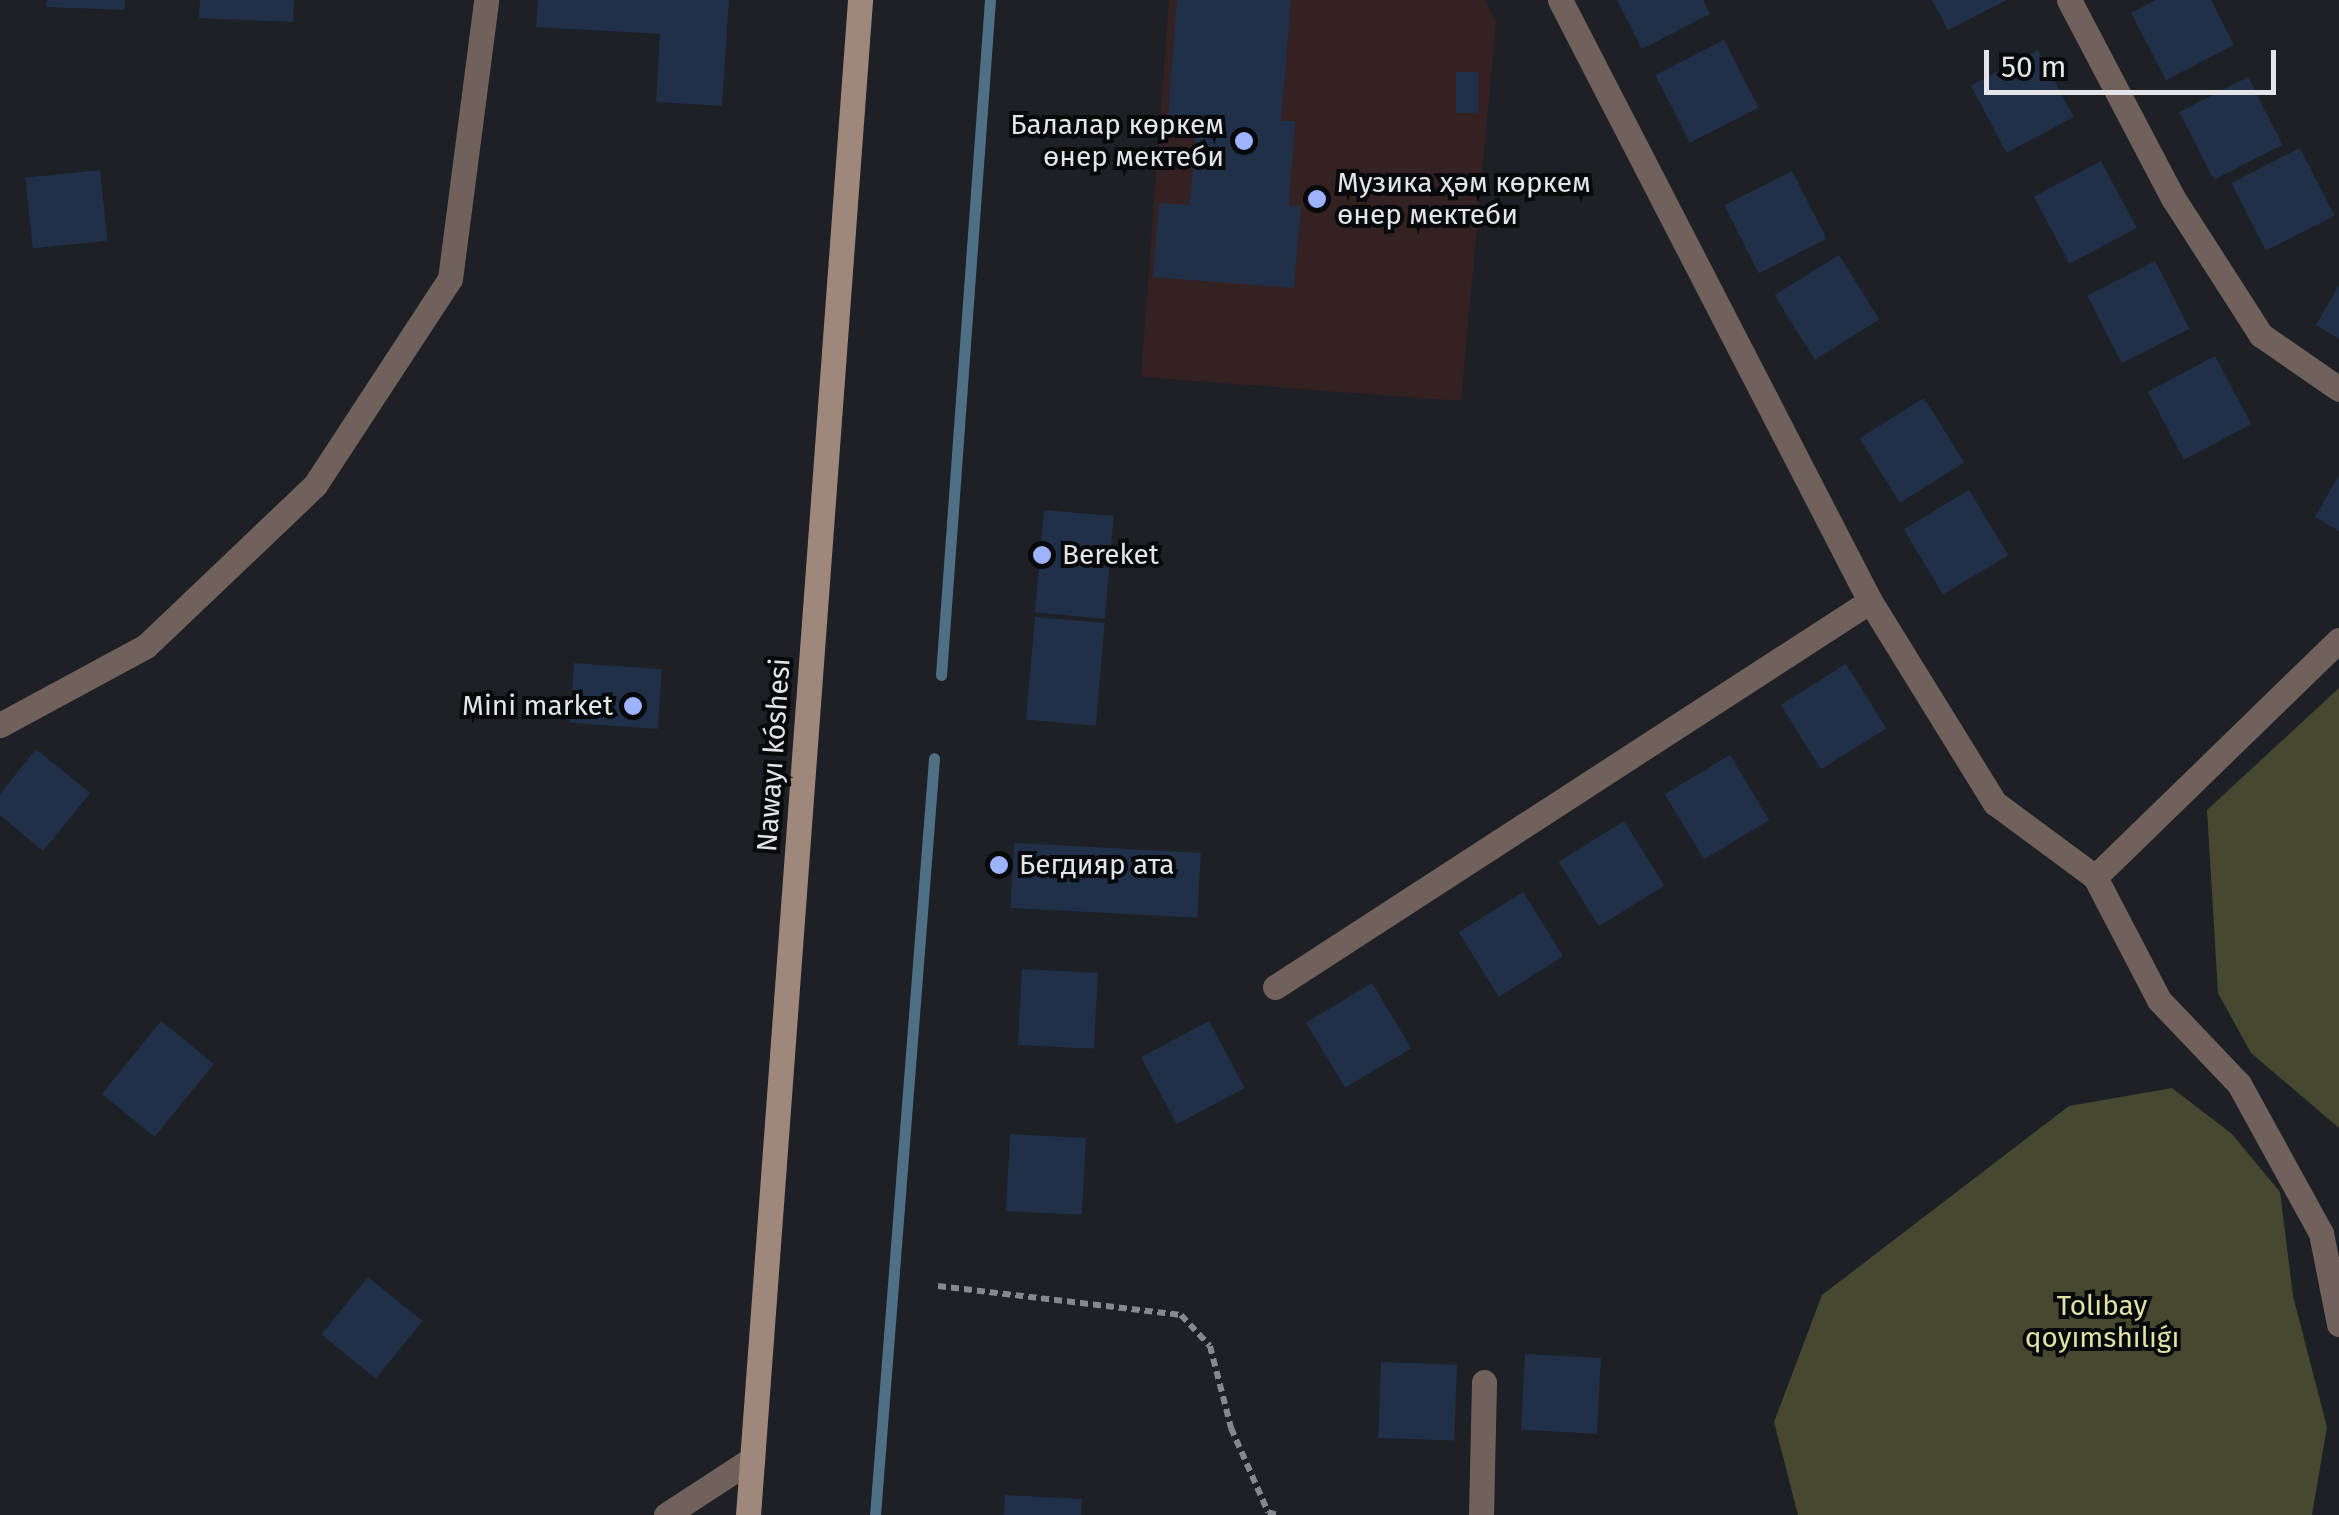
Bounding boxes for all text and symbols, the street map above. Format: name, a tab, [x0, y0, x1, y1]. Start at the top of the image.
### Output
scale bar	[1989, 30, 2282, 92]
text: 50 m	[2001, 49, 2066, 85]
place label: Балалар көркем өнер мектеби	[1010, 108, 1224, 174]
marker: Балалар көркем өнер мектеби	[1233, 130, 1255, 152]
place label: Музика ҳәм көркем өнер мектеби	[1337, 166, 1591, 232]
marker: Музика ҳәм көркем өнер мектеби	[1306, 188, 1328, 210]
place label: Bereket	[1062, 538, 1159, 572]
marker: Bereket	[1031, 544, 1053, 566]
street label: Nawayı kóshesi	[750, 657, 798, 853]
place label: Mini market	[462, 689, 613, 723]
marker: Mini market	[622, 695, 644, 717]
place label: Бегдияр ата	[1019, 848, 1174, 882]
marker: Бегдияр ата	[988, 854, 1010, 876]
park label: Tolıbay qoyımshılıǵı	[2025, 1289, 2179, 1355]

